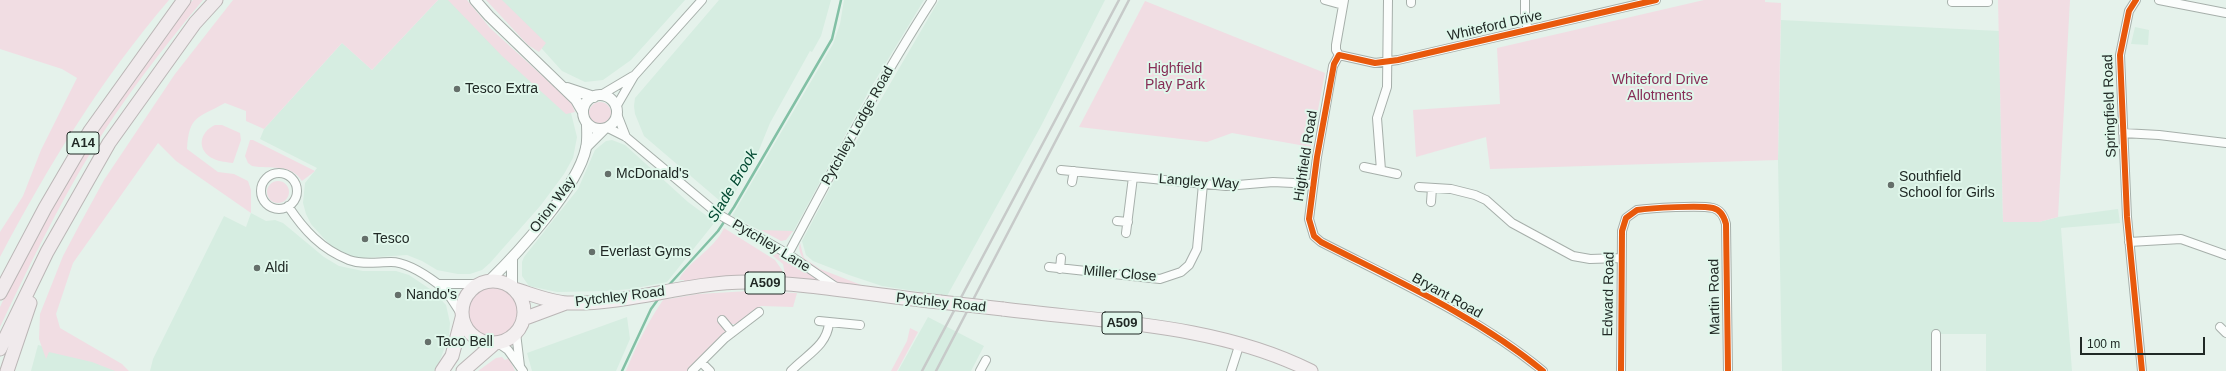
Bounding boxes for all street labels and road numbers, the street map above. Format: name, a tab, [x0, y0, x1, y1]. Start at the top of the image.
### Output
street label: Whiteford Drive	[1446, 7, 1544, 45]
street label: Springfield Road	[2100, 54, 2120, 158]
street label: Pytchley Lodge Road	[818, 64, 898, 188]
street label: Highfield Road	[1291, 109, 1321, 203]
road number: A14	[67, 132, 99, 154]
street label: Langley Way	[1158, 171, 1240, 193]
street label: Orion Way	[527, 174, 579, 236]
street label: Pytchley Lane	[729, 216, 813, 276]
street label: Edward Road	[1600, 251, 1618, 337]
street label: Martin Road	[1706, 259, 1724, 335]
street label: Miller Close	[1083, 262, 1157, 286]
street label: Bryant Road	[1409, 270, 1485, 322]
road number: A509	[745, 272, 785, 294]
street label: Pytchley Road	[574, 283, 666, 311]
street label: Pytchley Road	[895, 290, 987, 316]
road number: A509	[1102, 312, 1142, 334]

